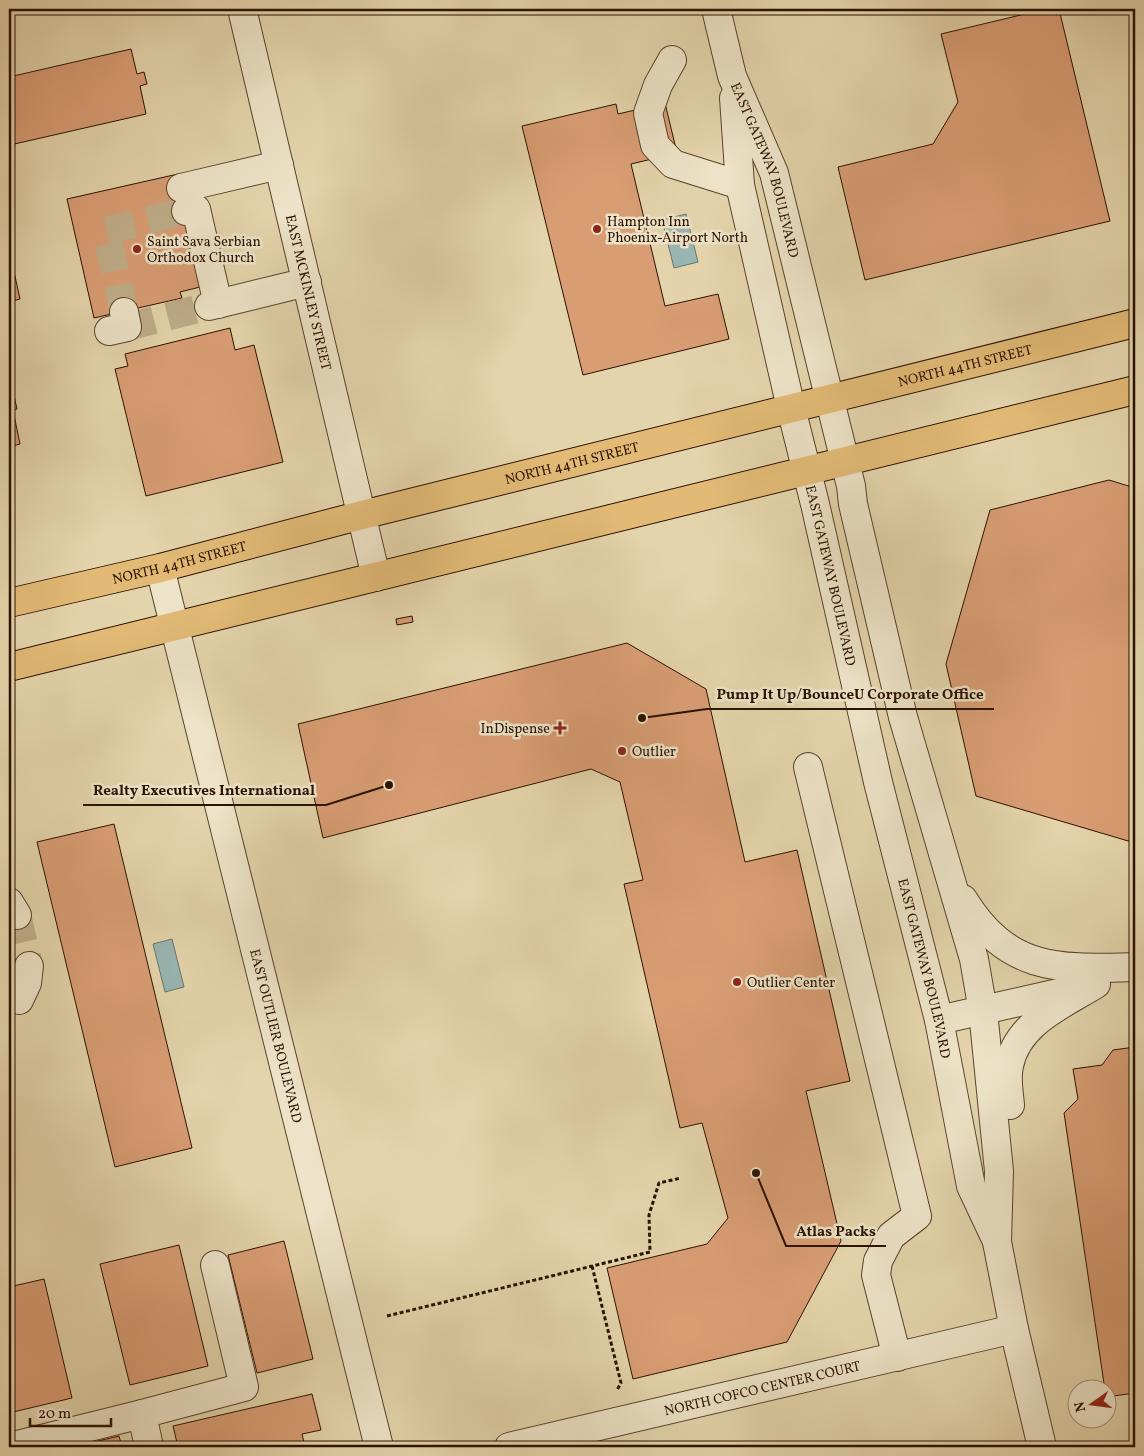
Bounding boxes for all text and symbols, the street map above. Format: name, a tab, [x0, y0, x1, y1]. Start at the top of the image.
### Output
street label: EAST GATEWAY BOULEVARD	[725, 80, 803, 260]
street label: EAST MCKINLEY STREET	[280, 213, 335, 372]
place label: Hampton Inn Phoenix-Airport North	[607, 213, 748, 248]
marker: Hampton Inn Phoenix-Airport North	[591, 223, 603, 235]
place label: Saint Sava Serbian Orthodox Church	[147, 233, 261, 268]
marker: Saint Sava Serbian Orthodox Church	[131, 243, 143, 255]
street label: NORTH 44TH STREET	[896, 341, 1034, 393]
street label: NORTH 44TH STREET	[503, 439, 641, 490]
street label: EAST GATEWAY BOULEVARD	[800, 483, 859, 668]
street label: NORTH 44TH STREET	[111, 538, 249, 590]
callout: Pump It Up/BounceU Corporate Office	[707, 679, 994, 709]
text: Pump It Up/BounceU Corporate Office	[716, 685, 984, 706]
place label: InDispense	[481, 720, 550, 739]
marker: InDispense	[554, 722, 566, 734]
place label: Outlier	[632, 743, 676, 762]
marker: Outlier	[616, 745, 628, 757]
callout: Realty Executives International	[83, 775, 326, 805]
text: Realty Executives International	[93, 781, 315, 802]
street label: EAST GATEWAY BOULEVARD	[892, 876, 954, 1060]
street label: EAST OUTLIER BOULEVARD	[244, 947, 306, 1125]
place label: Outlier Center	[747, 974, 835, 993]
marker: Outlier Center	[731, 976, 743, 988]
callout: Atlas Packs	[786, 1216, 886, 1246]
text: Atlas Packs	[796, 1222, 876, 1243]
street label: NORTH COFCO CENTER COURT	[662, 1357, 863, 1421]
north arrow	[1066, 1378, 1116, 1428]
scale bar	[30, 1396, 111, 1428]
text: N	[1070, 1400, 1091, 1414]
text: 20 m	[38, 1404, 71, 1425]

